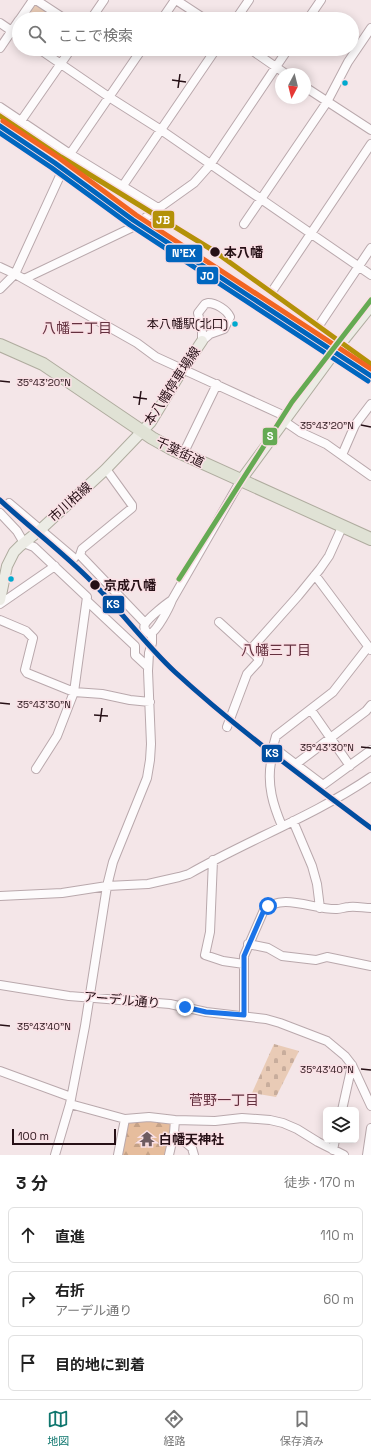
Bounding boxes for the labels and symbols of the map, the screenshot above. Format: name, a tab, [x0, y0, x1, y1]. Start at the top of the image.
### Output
north arrow	[275, 68, 311, 104]
unlabelled marker	[340, 78, 350, 88]
line badge: JB	[152, 210, 175, 229]
text: JB	[156, 213, 170, 227]
line badge: N'EX	[165, 244, 203, 263]
place label: 本八幡	[224, 244, 264, 261]
marker: 本八幡	[208, 245, 222, 259]
text: N'EX	[172, 246, 196, 260]
line badge: JO	[196, 266, 219, 285]
text: JO	[200, 269, 214, 283]
place label: 本八幡駅(北口)	[147, 316, 228, 332]
district label: 八幡二丁目	[42, 319, 112, 337]
marker: 本八幡駅(北口)	[230, 319, 240, 329]
street label: 本八幡停車場線	[140, 343, 204, 429]
text: 35°43'20"N	[17, 376, 71, 389]
text: 35°43'20"N	[300, 419, 354, 432]
line badge: S	[262, 427, 278, 446]
text: S	[267, 429, 274, 443]
street label: 千葉街道	[153, 433, 207, 471]
street label: 市川柏線	[45, 478, 95, 526]
unlabelled marker	[6, 574, 16, 584]
place label: 京成八幡	[104, 577, 157, 594]
marker: 京成八幡	[88, 578, 102, 592]
line badge: KS	[102, 595, 125, 614]
text: KS	[106, 597, 120, 611]
district label: 八幡三丁目	[241, 641, 311, 659]
text: 35°43'30"N	[17, 698, 71, 711]
text: 35°43'30"N	[300, 741, 354, 754]
line badge: KS	[261, 744, 283, 763]
text: KS	[265, 746, 279, 760]
route start	[259, 897, 277, 915]
street label: アーデル通り	[83, 988, 161, 1012]
route end	[176, 998, 194, 1016]
text: 35°43'40"N	[17, 1020, 71, 1033]
text: 35°43'40"N	[300, 1063, 354, 1076]
district label: 菅野一丁目	[189, 1091, 259, 1109]
scale bar	[12, 1127, 116, 1146]
temple icon: 白幡天神社	[138, 1130, 156, 1148]
place label: 白幡天神社	[159, 1131, 224, 1148]

